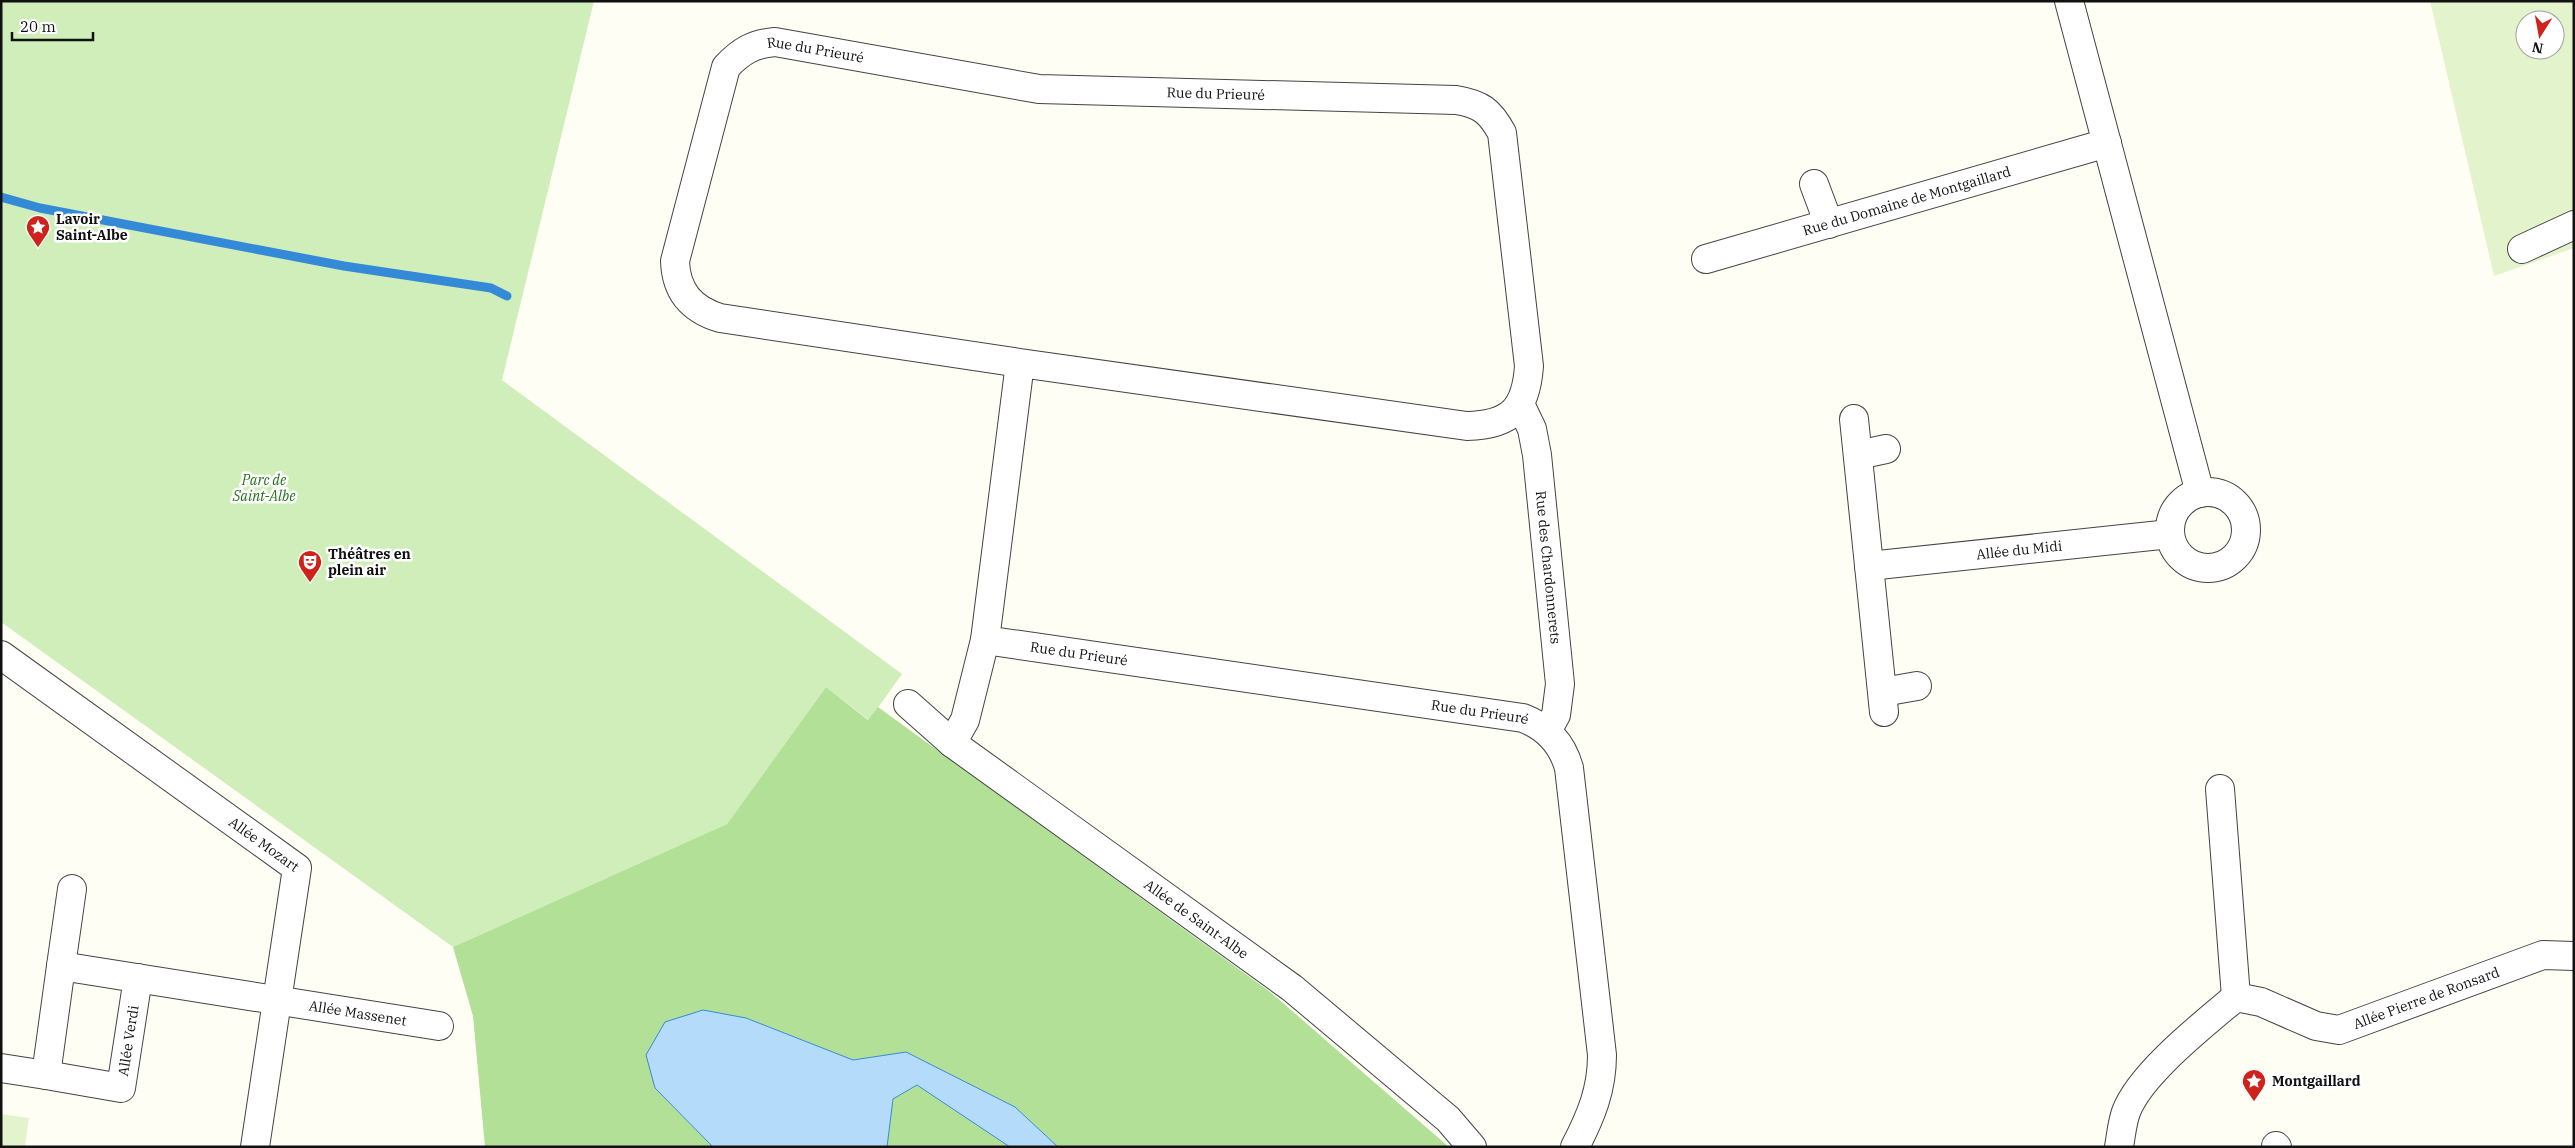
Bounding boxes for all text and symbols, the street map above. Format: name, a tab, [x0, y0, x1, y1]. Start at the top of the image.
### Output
scale bar	[12, 10, 94, 42]
north arrow	[2515, 10, 2565, 60]
text: 20 m	[20, 17, 56, 36]
street label: Rue du Prieuré	[766, 33, 865, 67]
text: N	[2530, 38, 2545, 58]
street label: Rue du Prieuré	[1166, 83, 1265, 104]
street label: Rue du Domaine de Montgaillard	[1801, 162, 2013, 240]
place label: Lavoir Saint-Albe	[56, 210, 128, 244]
place icon: Lavoir Saint-Albe	[25, 214, 51, 248]
park label: Parc de Saint-Albe	[232, 471, 296, 505]
street label: Rue des Chardonnerets	[1532, 490, 1565, 645]
street label: Allée du Midi	[1975, 537, 2063, 564]
place label: Théâtres en plein air	[328, 545, 411, 579]
theatre icon: Théâtres en plein air	[297, 549, 323, 583]
street label: Rue du Prieuré	[1029, 638, 1129, 670]
street label: Rue du Prieuré	[1430, 696, 1532, 728]
street label: Allée Mozart	[225, 813, 303, 876]
street label: Allée de Saint-Albe	[1141, 875, 1252, 963]
street label: Allée Pierre de Ronsard	[2351, 963, 2502, 1033]
street label: Allée Massenet	[308, 996, 408, 1030]
street label: Allée Verdi	[114, 1004, 143, 1077]
place icon: Montgaillard	[2241, 1068, 2267, 1102]
place label: Montgaillard	[2272, 1072, 2361, 1090]

